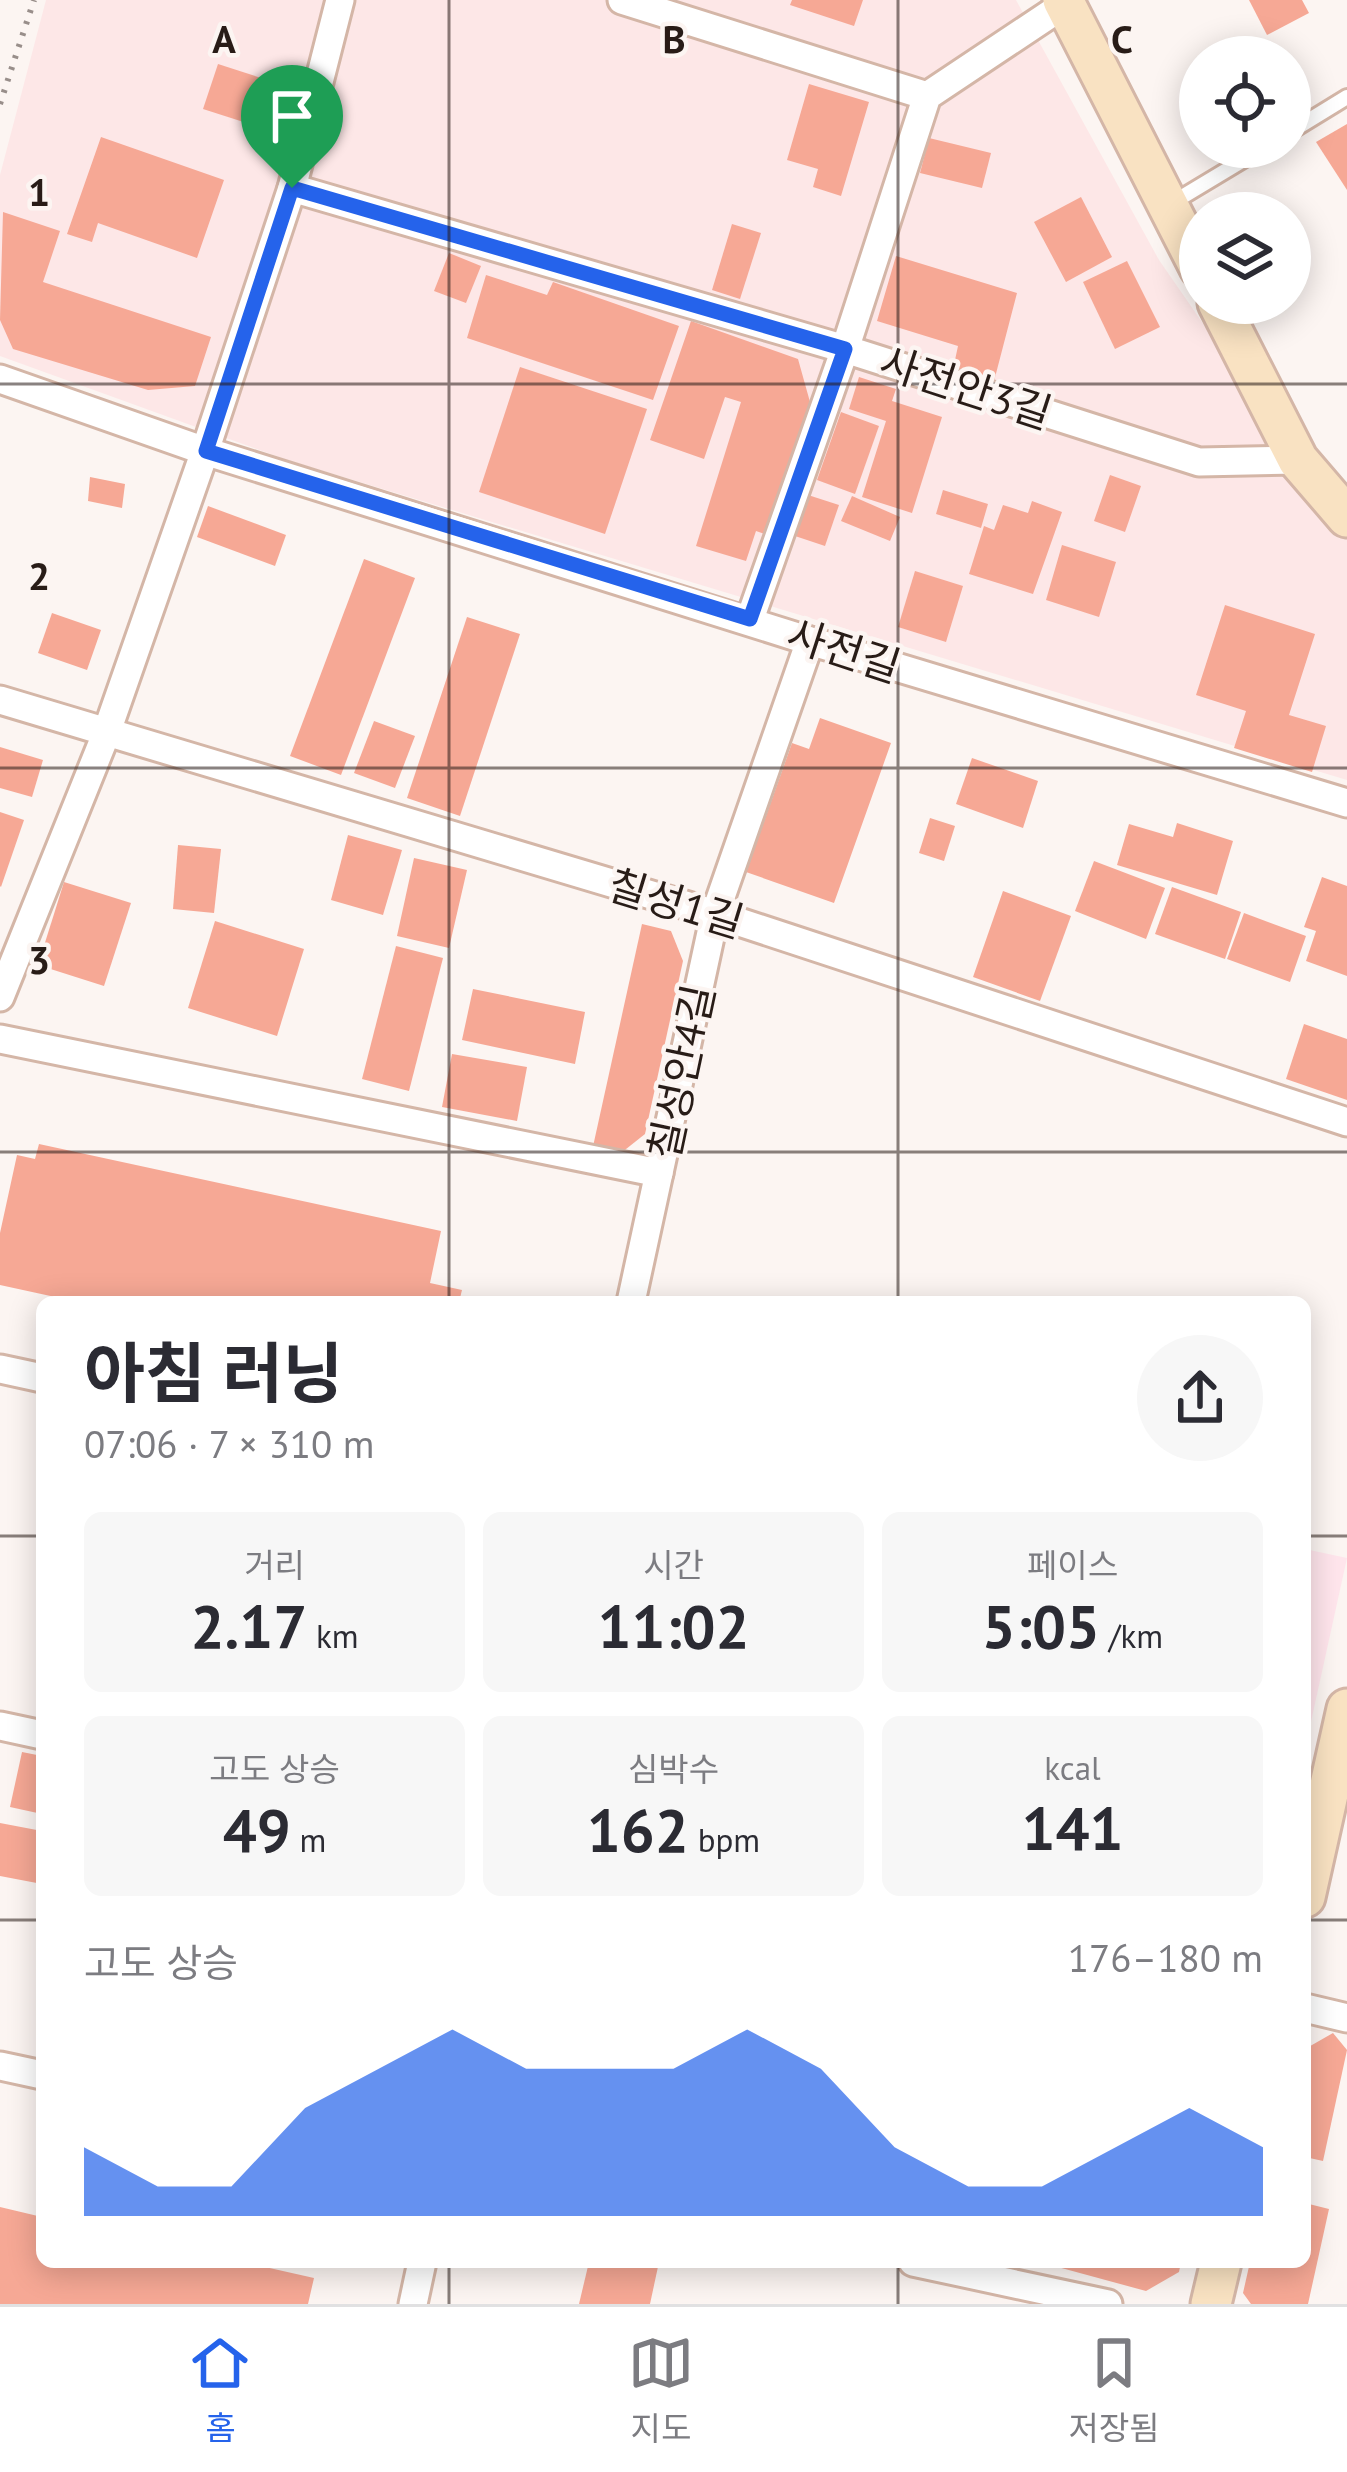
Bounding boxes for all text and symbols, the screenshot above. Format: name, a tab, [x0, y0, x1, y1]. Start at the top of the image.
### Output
text: A	[212, 13, 236, 64]
text: B	[662, 13, 686, 64]
text: C	[1111, 13, 1133, 64]
map controls	[1179, 36, 1311, 324]
button: locate	[1179, 36, 1311, 168]
pin	[241, 65, 343, 188]
icon: arrive	[259, 83, 325, 149]
text: 1	[28, 166, 50, 217]
button: layers	[1179, 192, 1311, 324]
street label: 사전안3길	[873, 333, 1059, 441]
text: 2	[28, 550, 50, 601]
street label: 사전길	[780, 606, 908, 694]
street label: 칠성1길	[602, 856, 750, 950]
text: 3	[28, 934, 50, 985]
street label: 칠성안4길	[636, 979, 726, 1165]
text: 아침 러닝	[84, 1330, 344, 1415]
button: share	[1137, 1335, 1263, 1461]
text: 07:06 · 7 × 310 m	[84, 1418, 374, 1469]
text: 거리	[244, 1543, 305, 1586]
text: 시간	[643, 1543, 704, 1586]
text: 페이스	[1027, 1543, 1118, 1586]
text: 2.17	[190, 1587, 307, 1665]
text: 11:02	[597, 1587, 750, 1665]
text: 5:05	[982, 1587, 1100, 1665]
text: km	[307, 1614, 359, 1657]
text: /km	[1100, 1614, 1163, 1657]
text: kcal	[1044, 1746, 1101, 1789]
text: 고도 상승	[209, 1747, 340, 1790]
text: 심박수	[628, 1747, 719, 1790]
text: 141	[1021, 1789, 1124, 1867]
text: 49	[223, 1791, 291, 1869]
text: 162	[587, 1791, 689, 1869]
text: m	[291, 1818, 326, 1861]
text: bpm	[689, 1818, 760, 1861]
text: 176–180 m	[1068, 1932, 1263, 1983]
text: 고도 상승	[84, 1937, 238, 1988]
tab: 홈	[187, 2330, 253, 2450]
tab: 지도	[628, 2330, 694, 2450]
tab: 저장됨	[1069, 2330, 1160, 2450]

